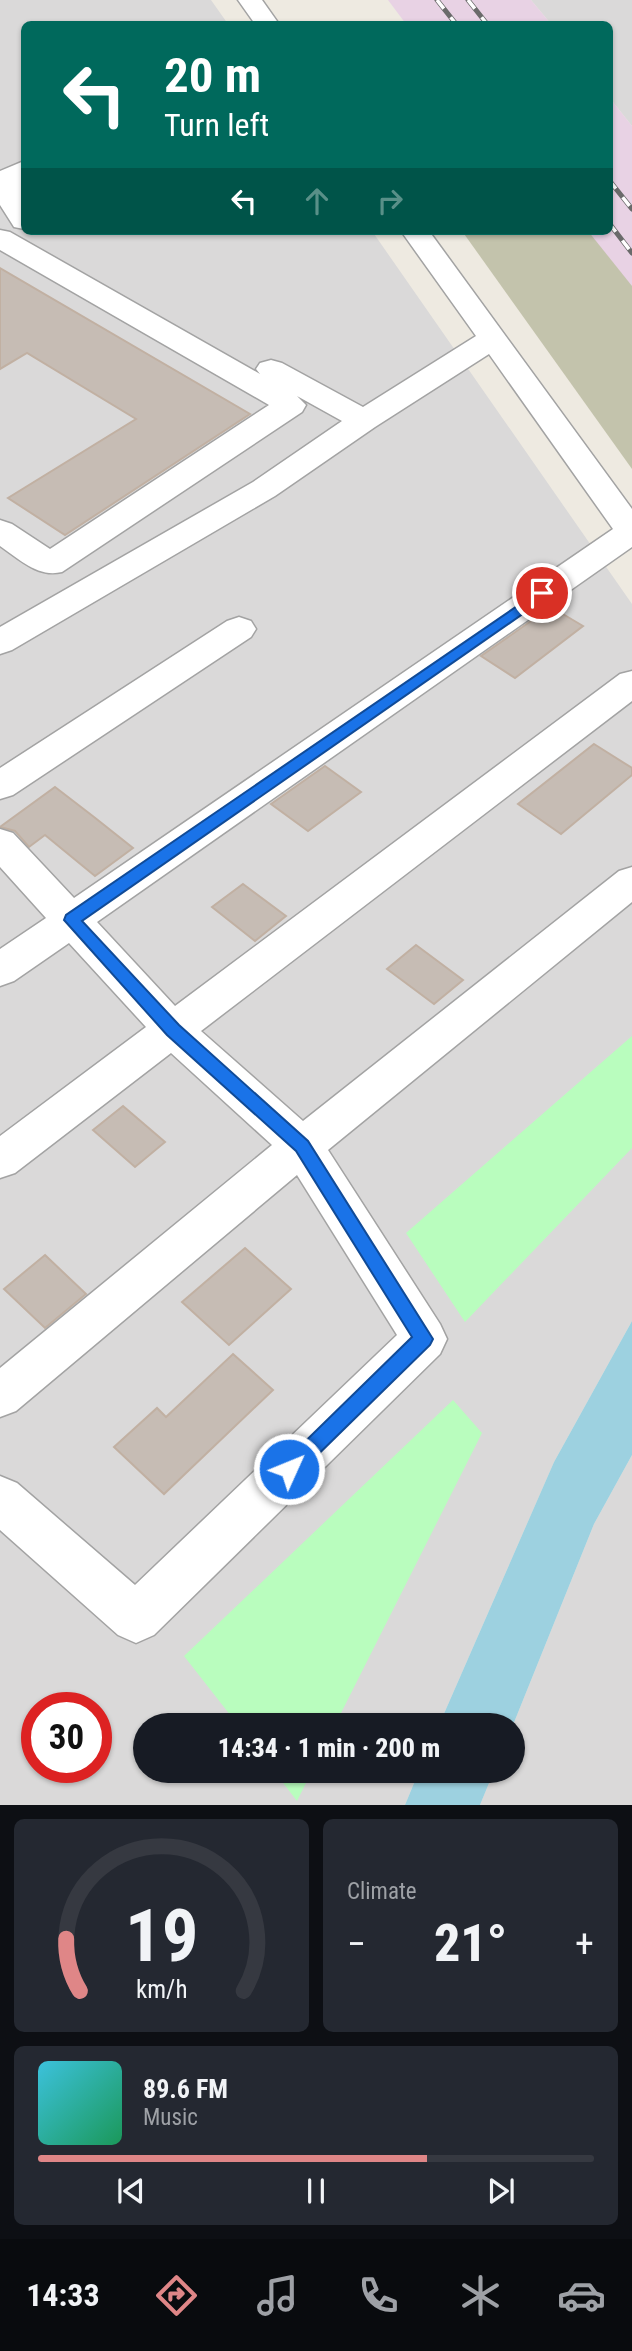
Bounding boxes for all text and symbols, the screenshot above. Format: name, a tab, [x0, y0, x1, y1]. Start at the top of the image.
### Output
text: 20 m	[164, 47, 261, 104]
icon: left	[49, 49, 140, 140]
text: Turn left	[164, 106, 269, 144]
icon: left	[225, 182, 263, 220]
icon: ahead	[298, 182, 336, 220]
icon: right	[371, 182, 409, 220]
pin	[512, 563, 572, 623]
icon: arrive	[523, 574, 561, 612]
position arrow	[252, 1432, 326, 1506]
speed limit sign: 30	[21, 1692, 112, 1783]
text: 14:34 · 1 min · 200 m	[218, 1733, 440, 1763]
text: Climate	[347, 1878, 417, 1905]
text: 19	[125, 1894, 198, 1980]
text: 21°	[434, 1913, 507, 1974]
text: −	[347, 1922, 366, 1966]
text: +	[575, 1922, 594, 1966]
text: km/h	[136, 1975, 187, 2004]
text: 89.6 FM	[143, 2074, 228, 2104]
text: Music	[143, 2104, 198, 2131]
icon: previous	[112, 2172, 150, 2210]
icon: pause	[297, 2172, 335, 2210]
icon: next	[482, 2172, 520, 2210]
icon: directions	[152, 2271, 201, 2320]
icon: music	[253, 2271, 302, 2320]
icon: phone	[354, 2271, 403, 2320]
icon: climate	[456, 2271, 505, 2320]
icon: car	[557, 2271, 606, 2320]
text: 14:33	[26, 2276, 100, 2314]

